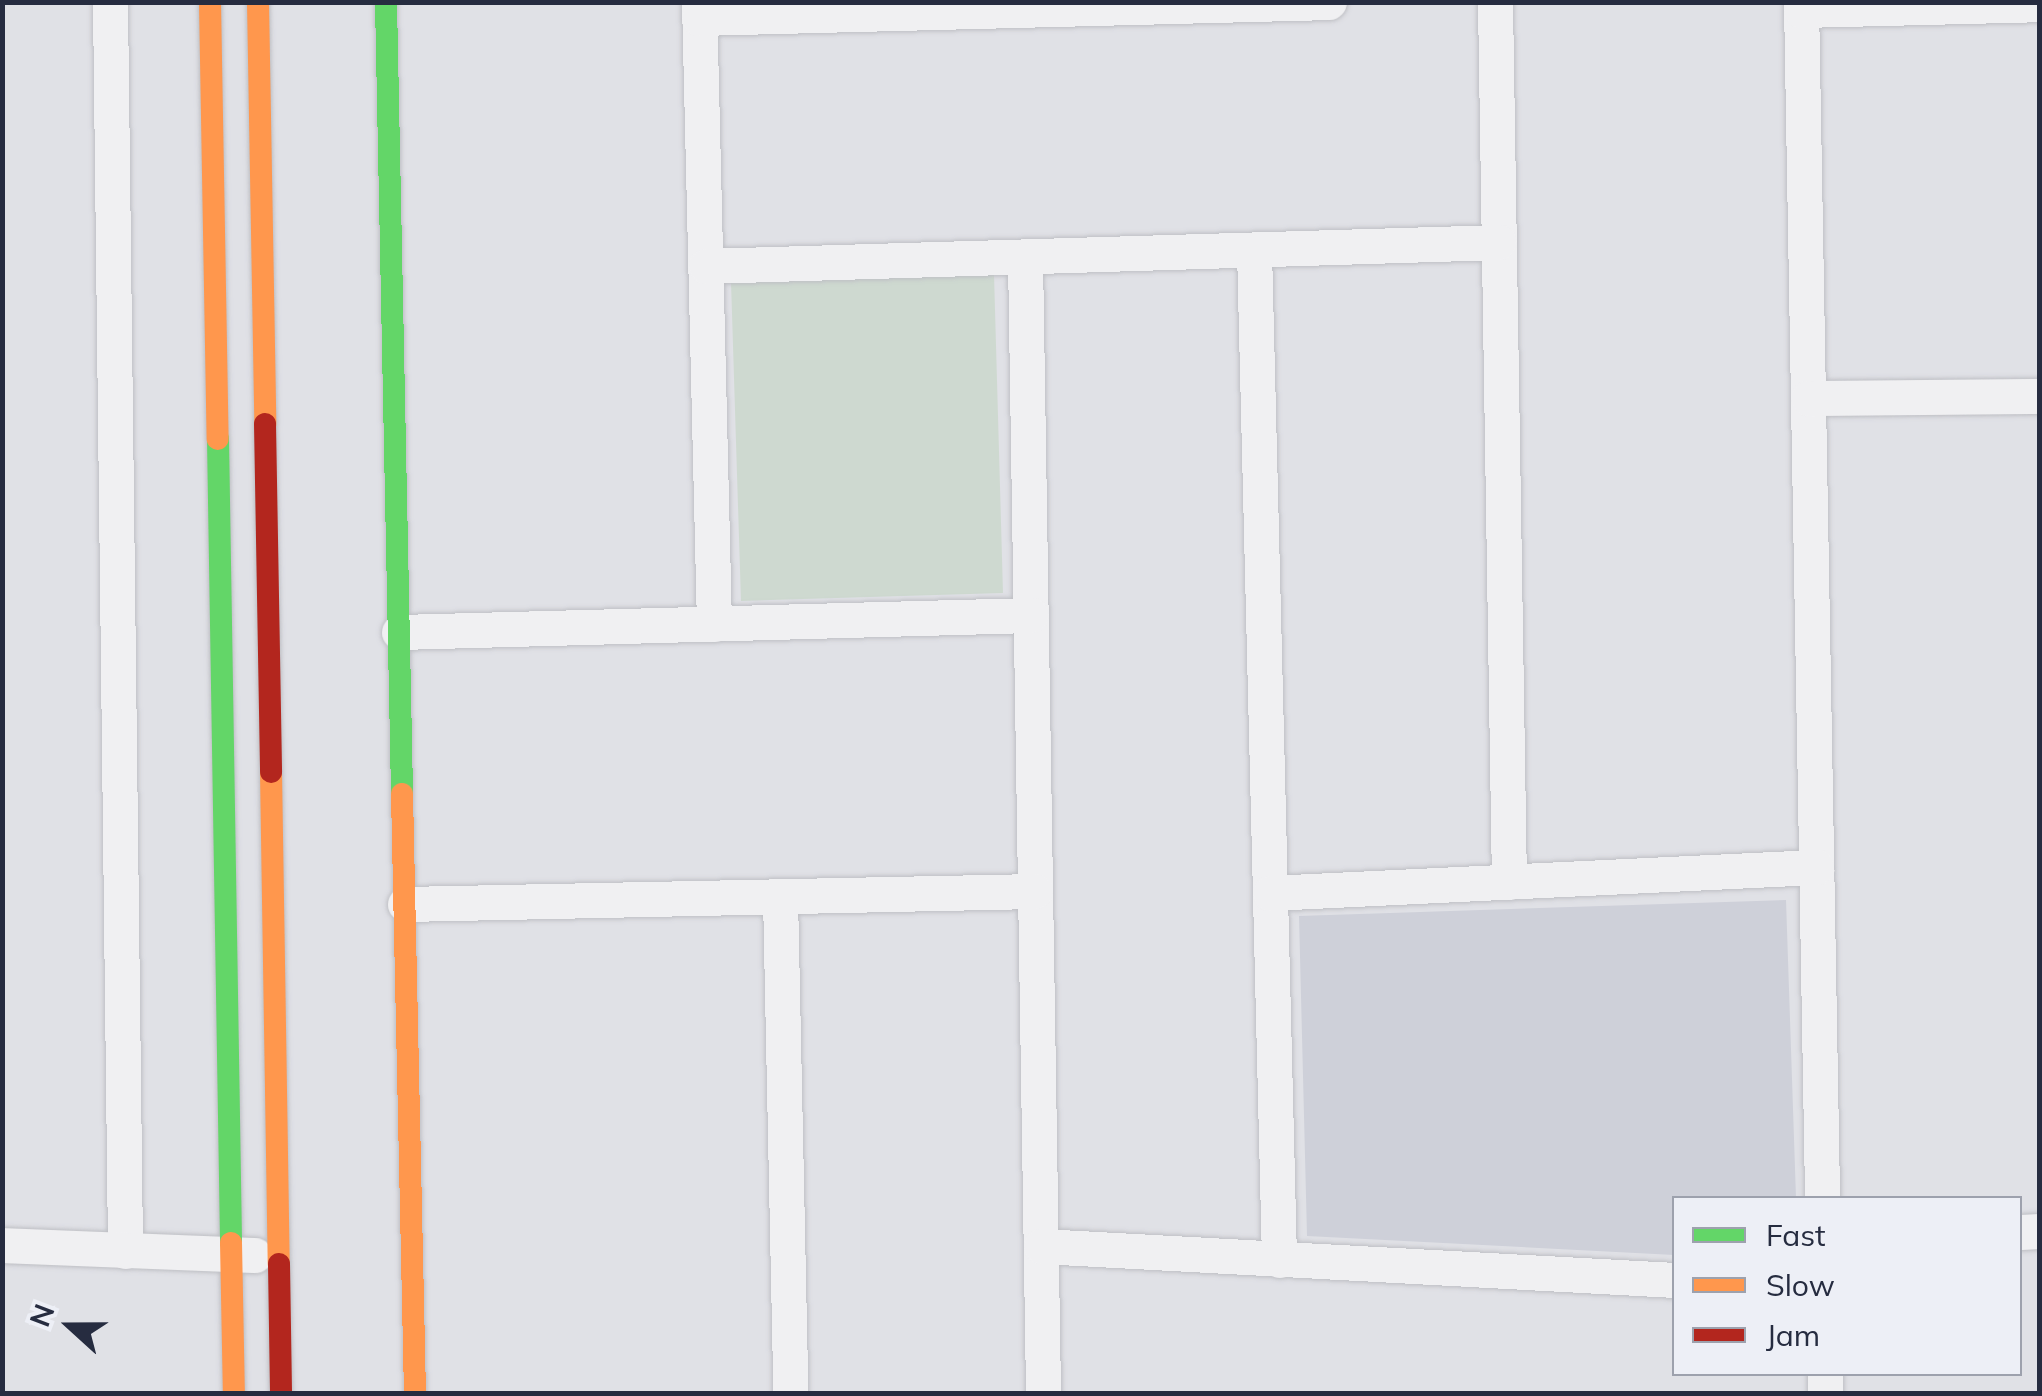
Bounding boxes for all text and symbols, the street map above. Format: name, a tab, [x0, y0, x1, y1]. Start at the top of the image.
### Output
legend	[1672, 1196, 2022, 1376]
text: Fast	[1766, 1216, 1826, 1254]
text: Slow	[1766, 1266, 1835, 1304]
north arrow	[20, 1276, 120, 1376]
text: N	[21, 1299, 62, 1331]
text: Jam	[1766, 1316, 1820, 1354]

